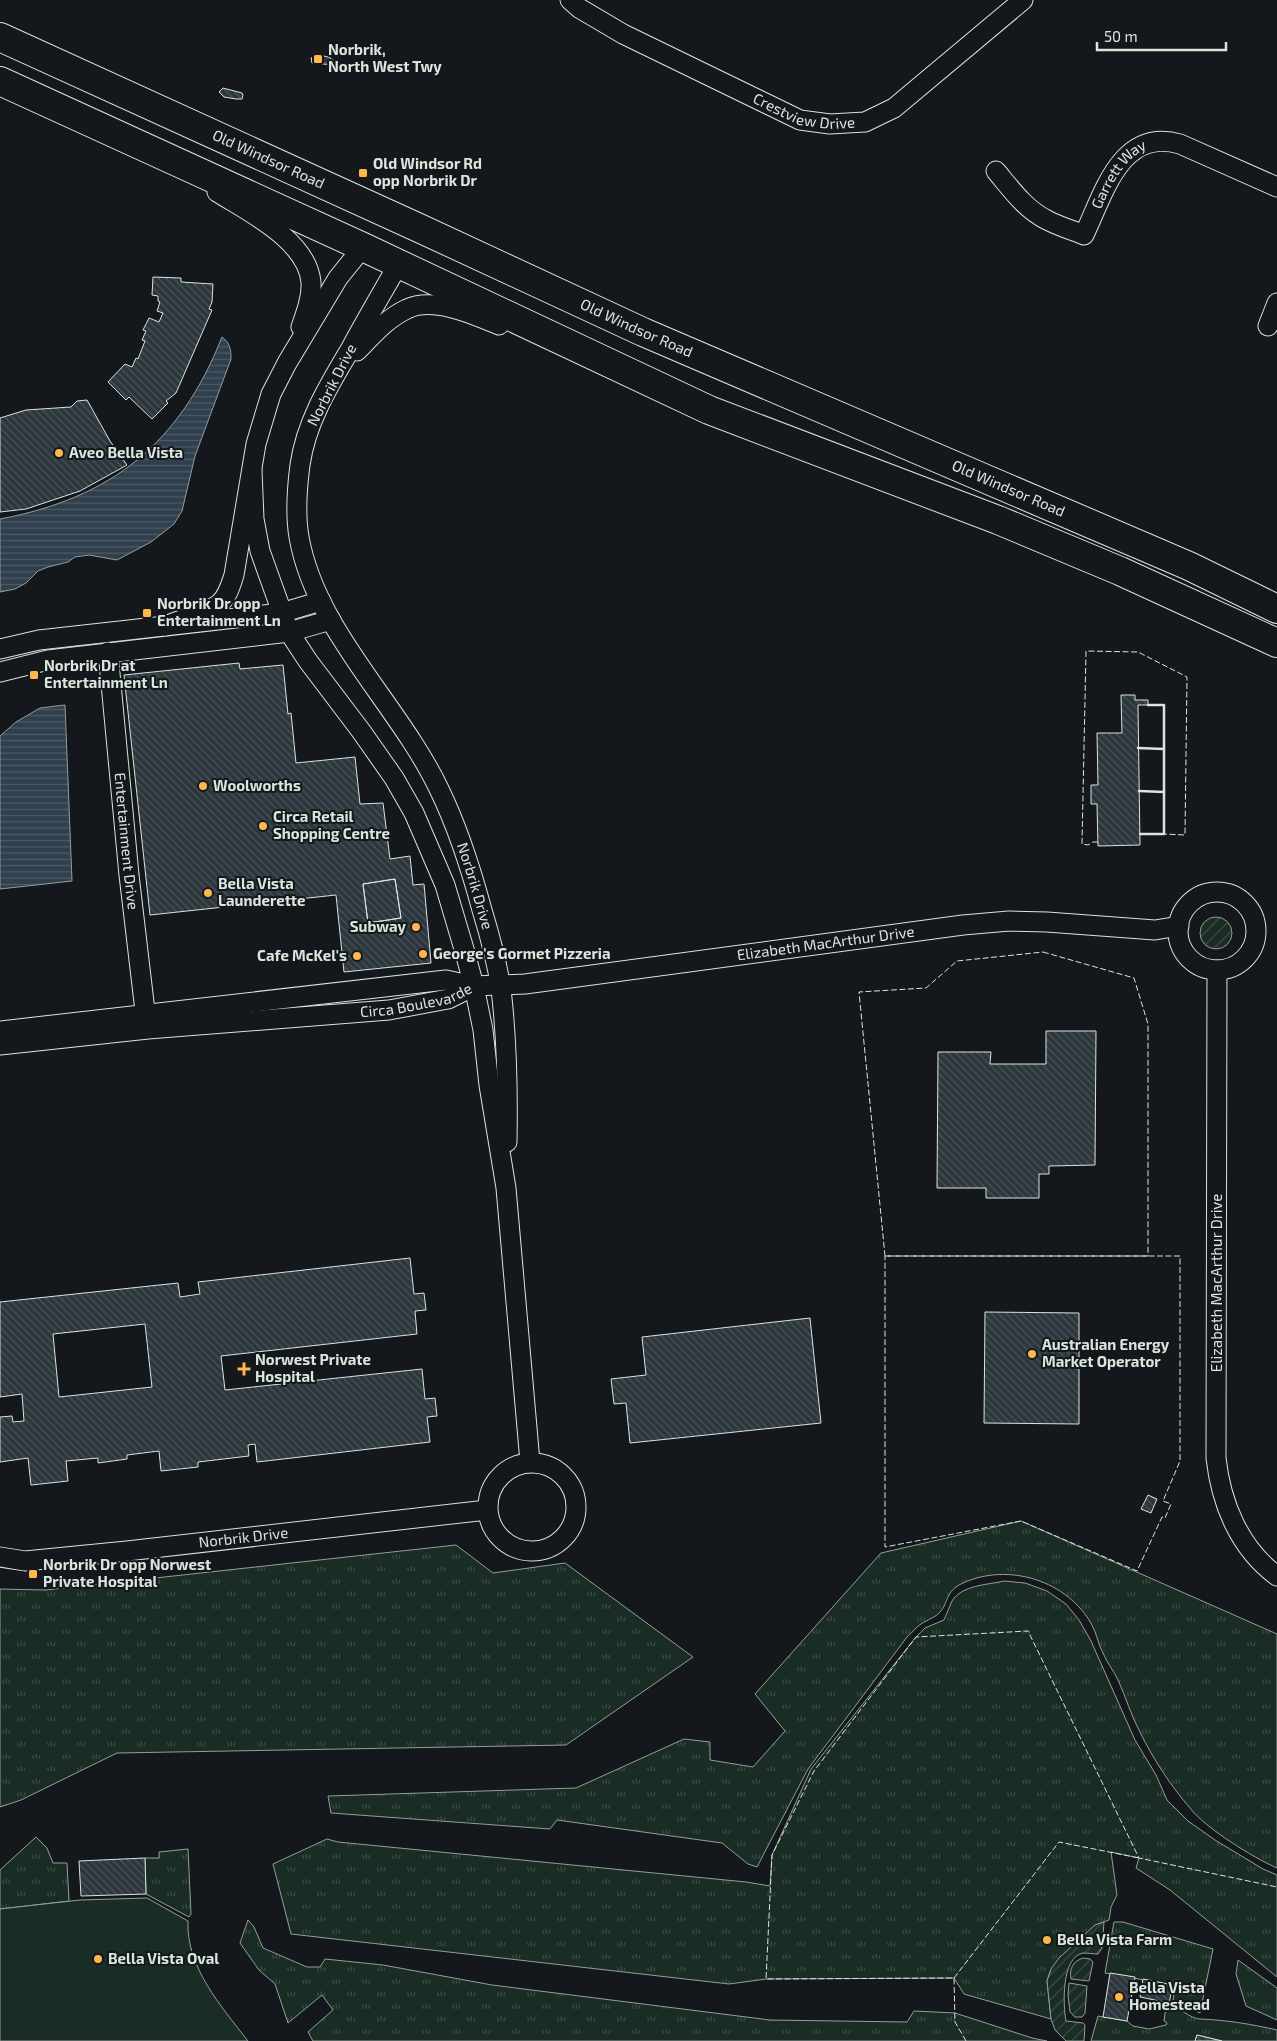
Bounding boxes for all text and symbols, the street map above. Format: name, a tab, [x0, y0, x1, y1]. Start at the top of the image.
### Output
scale bar	[1097, 20, 1226, 52]
text: 50 m	[1104, 27, 1138, 45]
place label: Norbrik, North West Twy	[328, 40, 442, 76]
marker: Norbrik, North West Twy	[312, 53, 324, 65]
street label: Crestview Drive	[750, 89, 856, 132]
street label: Old Windsor Road	[210, 125, 328, 192]
street label: Garrett Way	[1087, 135, 1148, 211]
place label: Old Windsor Rd opp Norbrik Dr	[373, 154, 482, 189]
marker: Old Windsor Rd opp Norbrik Dr	[357, 167, 369, 179]
street label: Old Windsor Road	[578, 294, 696, 360]
street label: Norbrik Drive	[303, 340, 360, 429]
place label: Aveo Bella Vista	[69, 443, 183, 461]
marker: Aveo Bella Vista	[53, 447, 65, 459]
street label: Old Windsor Road	[949, 456, 1068, 520]
place label: Norbrik Dr opp Entertainment Ln	[157, 594, 281, 629]
marker: Norbrik Dr opp Entertainment Ln	[141, 607, 153, 619]
place label: Norbrik Dr at Entertainment Ln	[44, 656, 168, 691]
marker: Norbrik Dr at Entertainment Ln	[28, 669, 40, 681]
street label: Entertainment Drive	[111, 772, 143, 911]
place label: Woolworths	[213, 776, 301, 794]
marker: Woolworths	[197, 780, 209, 792]
place label: Circa Retail Shopping Centre	[273, 807, 390, 842]
marker: Circa Retail Shopping Centre	[257, 820, 269, 832]
street label: Norbrik Drive	[454, 840, 497, 931]
place label: Bella Vista Launderette	[218, 874, 305, 909]
marker: Bella Vista Launderette	[202, 887, 214, 899]
place label: Subway	[350, 917, 407, 936]
marker: Subway	[410, 921, 422, 933]
street label: Elizabeth MacArthur Drive	[736, 922, 915, 963]
place label: George's Gormet Pizzeria	[433, 944, 611, 962]
place label: Cafe McKel's	[257, 946, 347, 964]
marker: George's Gormet Pizzeria	[417, 948, 429, 960]
marker: Cafe McKel's	[351, 950, 363, 962]
street label: Circa Boulevarde	[359, 979, 475, 1020]
street label: Elizabeth MacArthur Drive	[1207, 1194, 1225, 1372]
place label: Australian Energy Market Operator	[1042, 1335, 1170, 1370]
marker: Australian Energy Market Operator	[1026, 1348, 1038, 1360]
place label: Norwest Private Hospital	[255, 1350, 371, 1385]
marker: Norwest Private Hospital	[237, 1362, 251, 1376]
street label: Norbrik Drive	[198, 1523, 289, 1551]
place label: Norbrik Dr opp Norwest Private Hospital	[43, 1555, 211, 1590]
marker: Norbrik Dr opp Norwest Private Hospital	[27, 1568, 39, 1580]
place label: Bella Vista Farm	[1057, 1930, 1172, 1948]
marker: Bella Vista Farm	[1041, 1934, 1053, 1946]
place label: Bella Vista Oval	[108, 1949, 219, 1967]
marker: Bella Vista Oval	[92, 1953, 104, 1965]
place label: Bella Vista Homestead	[1129, 1978, 1210, 2013]
marker: Bella Vista Homestead	[1113, 1991, 1125, 2003]

